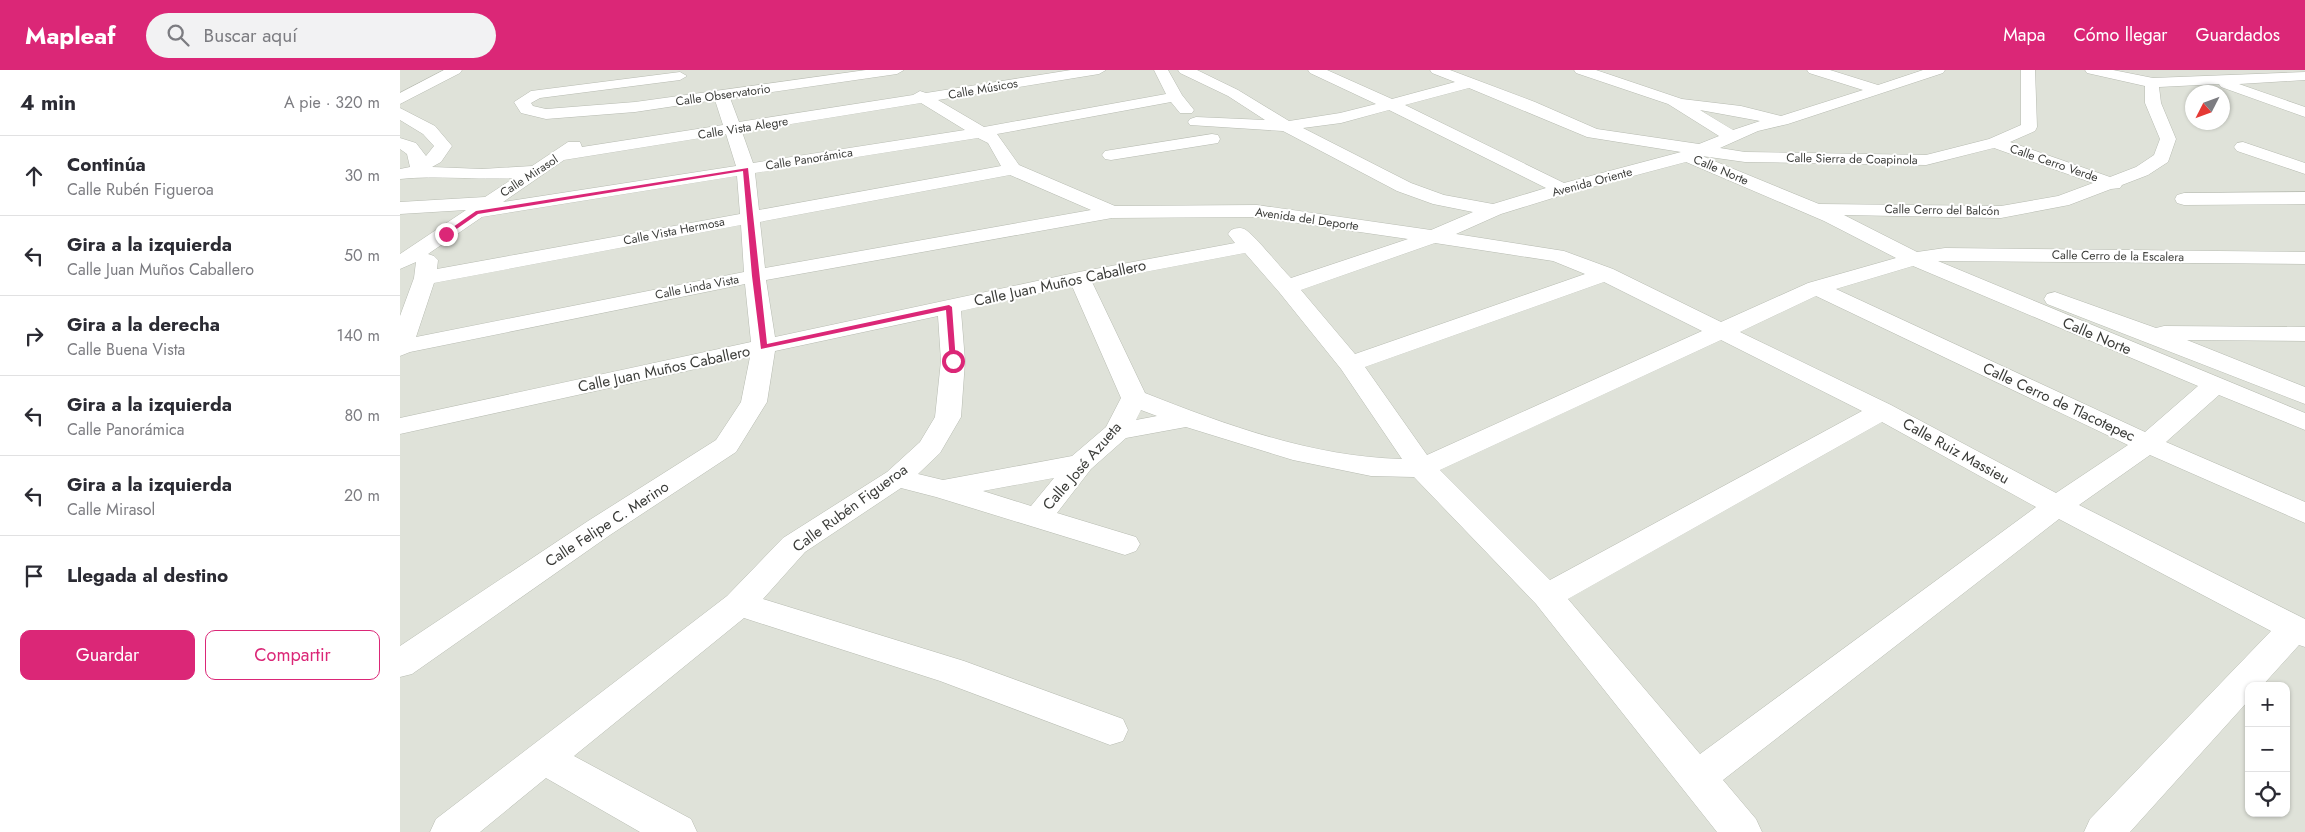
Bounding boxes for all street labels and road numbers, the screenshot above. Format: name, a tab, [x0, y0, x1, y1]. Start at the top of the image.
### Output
street label: Calle Músicos	[947, 74, 1019, 104]
street label: Calle Observatorio	[675, 79, 772, 111]
street label: Calle Vista Alegre	[697, 112, 789, 144]
street label: Calle Cerro Verde	[2007, 139, 2101, 187]
street label: Calle Panorámica	[764, 143, 854, 175]
street label: Calle Sierra de Coapinola	[1786, 149, 1918, 169]
street label: Calle Mirasol	[496, 150, 562, 202]
street label: Calle Norte	[1691, 150, 1751, 190]
street label: Avenida Oriente	[1550, 163, 1634, 201]
street label: Calle Cerro del Balcón	[1884, 200, 2000, 220]
street label: Avenida del Deporte	[1254, 203, 1360, 235]
street label: Calle Vista Hermosa	[622, 212, 726, 250]
street label: Calle Cerro de la Escalera	[2052, 246, 2185, 266]
street label: Calle Juan Muños Caballero	[972, 254, 1148, 312]
street label: Calle Linda Vista	[654, 270, 741, 304]
street label: Calle Norte	[2059, 312, 2135, 360]
street label: Calle Juan Muños Caballero	[576, 340, 752, 398]
street label: Calle Cerro de Tlacotepec	[1979, 357, 2139, 447]
street label: Calle Ruiz Massieu	[1899, 412, 2013, 490]
street label: Calle José Azueta	[1037, 417, 1127, 515]
street label: Calle Rubén Figueroa	[788, 459, 912, 557]
street label: Calle Felipe C. Merino	[541, 476, 673, 572]

